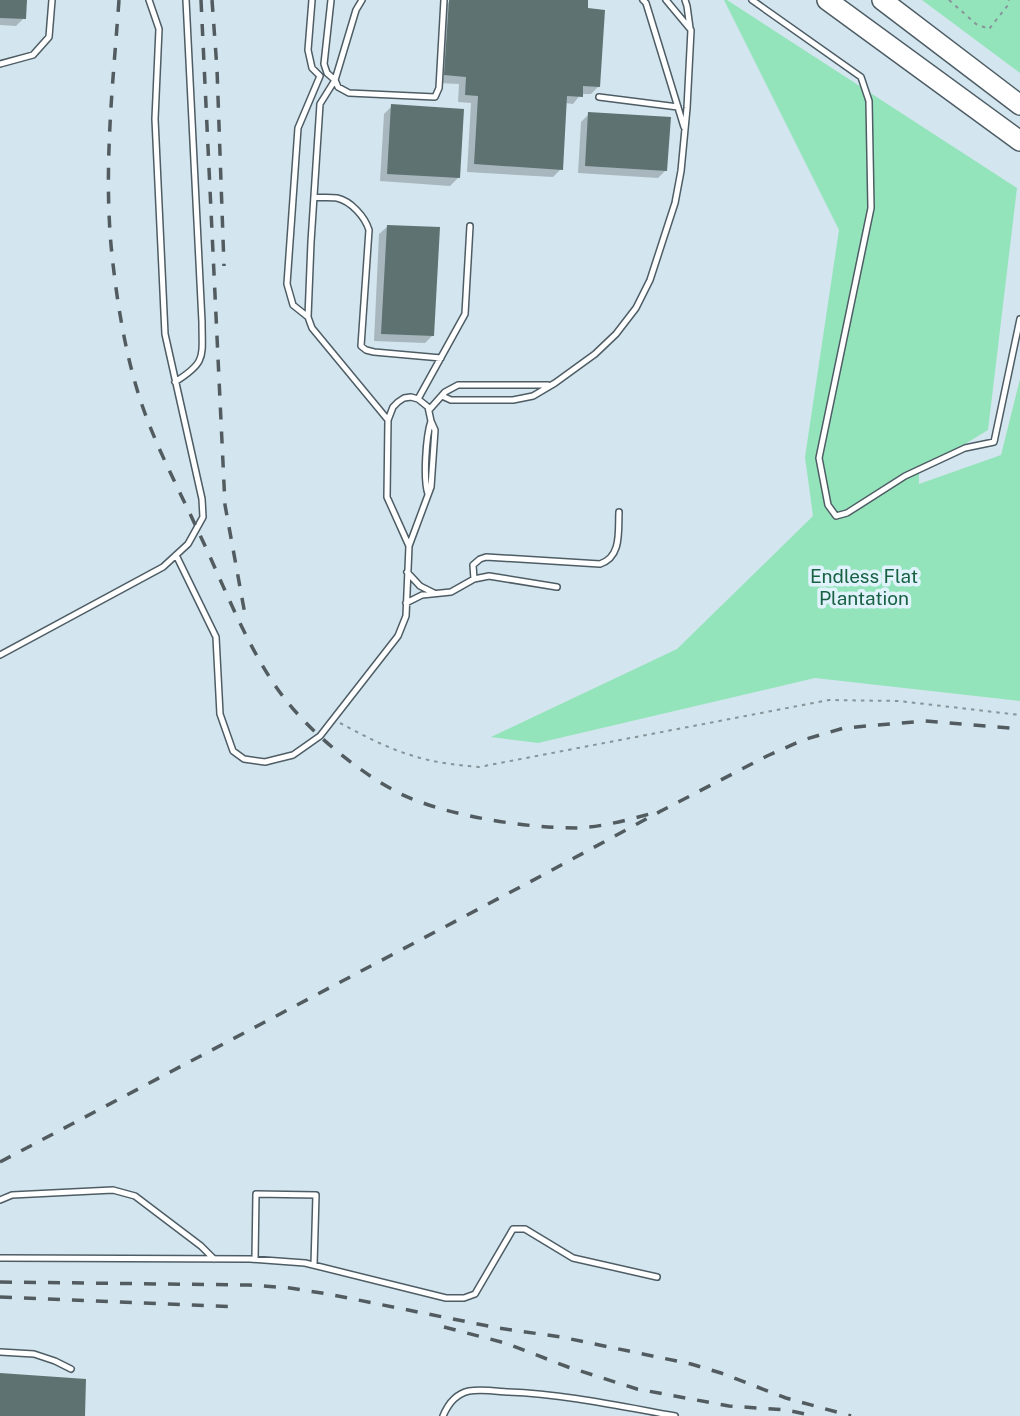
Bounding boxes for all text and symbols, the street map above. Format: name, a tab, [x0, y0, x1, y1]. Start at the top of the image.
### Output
park label: Endless Flat Plantation	[810, 565, 918, 609]

